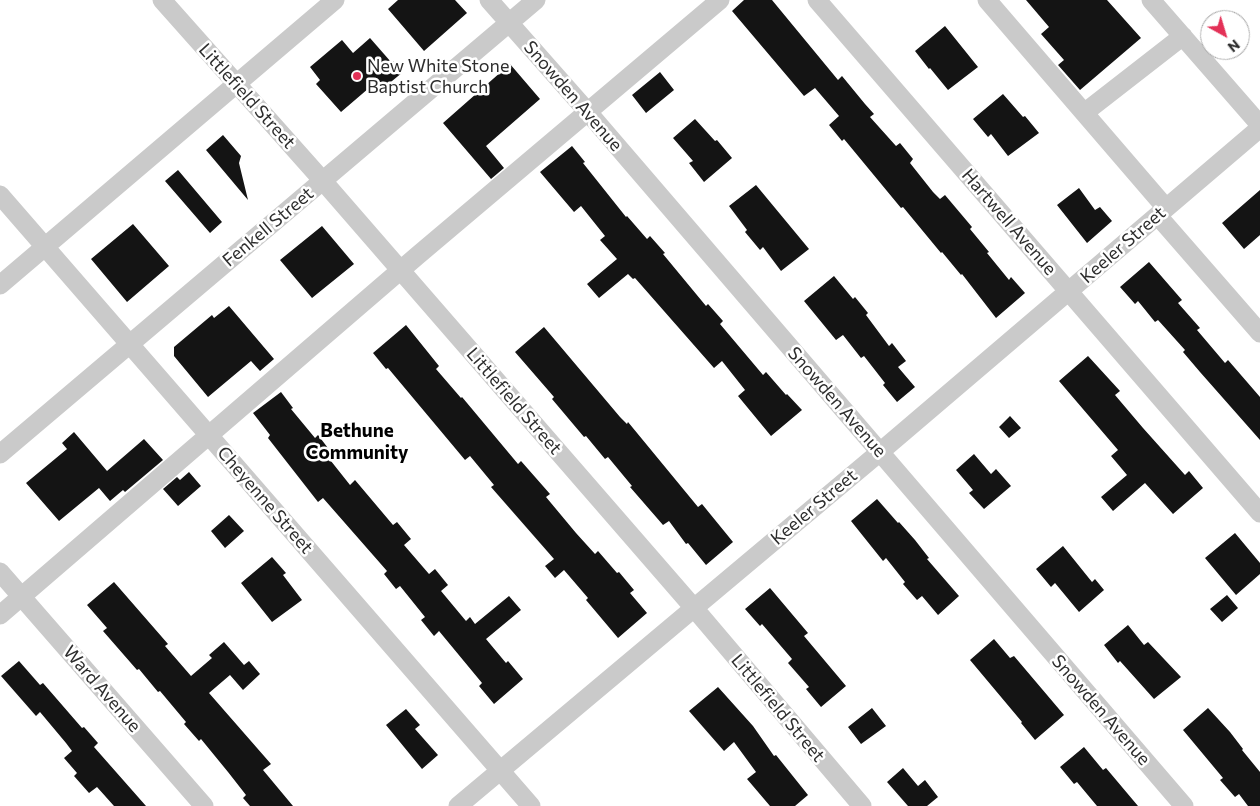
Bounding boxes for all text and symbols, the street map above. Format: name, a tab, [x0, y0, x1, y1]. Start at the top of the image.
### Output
north arrow	[1200, 10, 1250, 60]
street label: Snowden Avenue	[519, 36, 627, 156]
text: N	[1225, 36, 1244, 56]
street label: Littlefield Street	[194, 39, 300, 153]
place label: New White Stone Baptist Church	[367, 55, 509, 98]
marker: New White Stone Baptist Church	[351, 70, 363, 82]
street label: Hartwell Avenue	[957, 164, 1061, 280]
street label: Fenkell Street	[218, 183, 318, 271]
street label: Keeler Street	[1076, 202, 1170, 288]
street label: Snowden Avenue	[783, 342, 891, 462]
street label: Littlefield Street	[462, 343, 566, 459]
district label: Bethune Community	[305, 420, 409, 464]
street label: Cheyenne Street	[213, 442, 317, 558]
street label: Keeler Street	[766, 465, 862, 549]
street label: Ward Avenue	[59, 641, 145, 737]
street label: Littlefield Street	[727, 650, 829, 766]
street label: Snowden Avenue	[1047, 650, 1155, 770]

